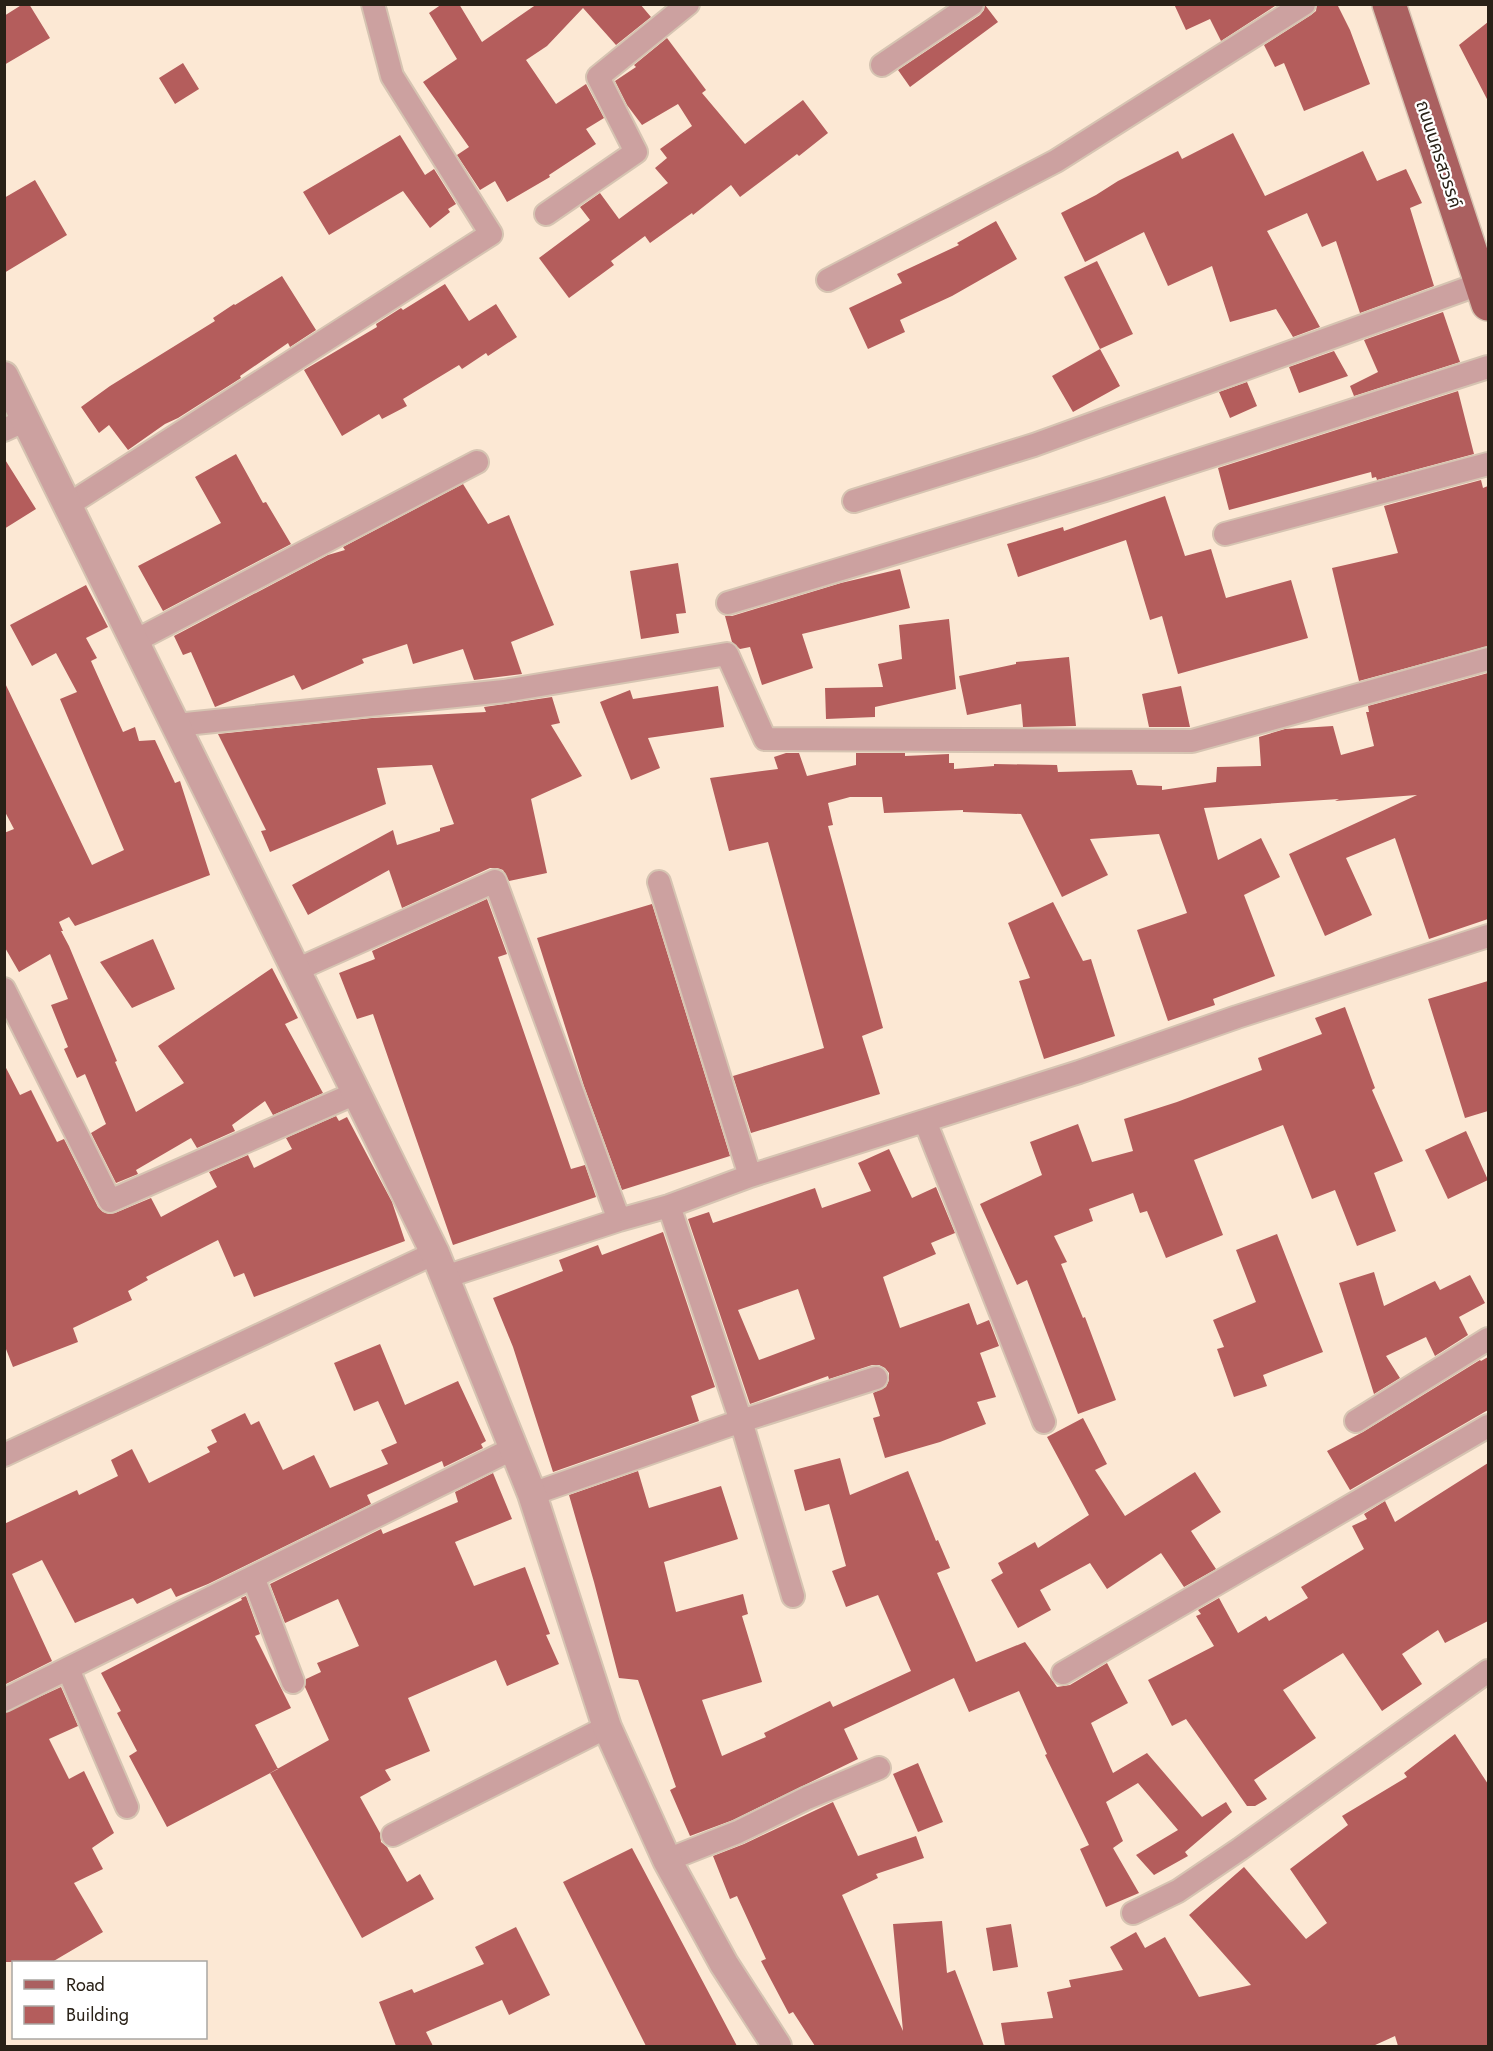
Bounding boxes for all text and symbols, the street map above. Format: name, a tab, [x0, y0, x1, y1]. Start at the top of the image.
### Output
street label: ถนนนครสวรรค์	[1409, 97, 1469, 211]
legend	[12, 1961, 207, 2039]
text: Road	[66, 1972, 105, 1998]
text: Building	[66, 2002, 129, 2028]

